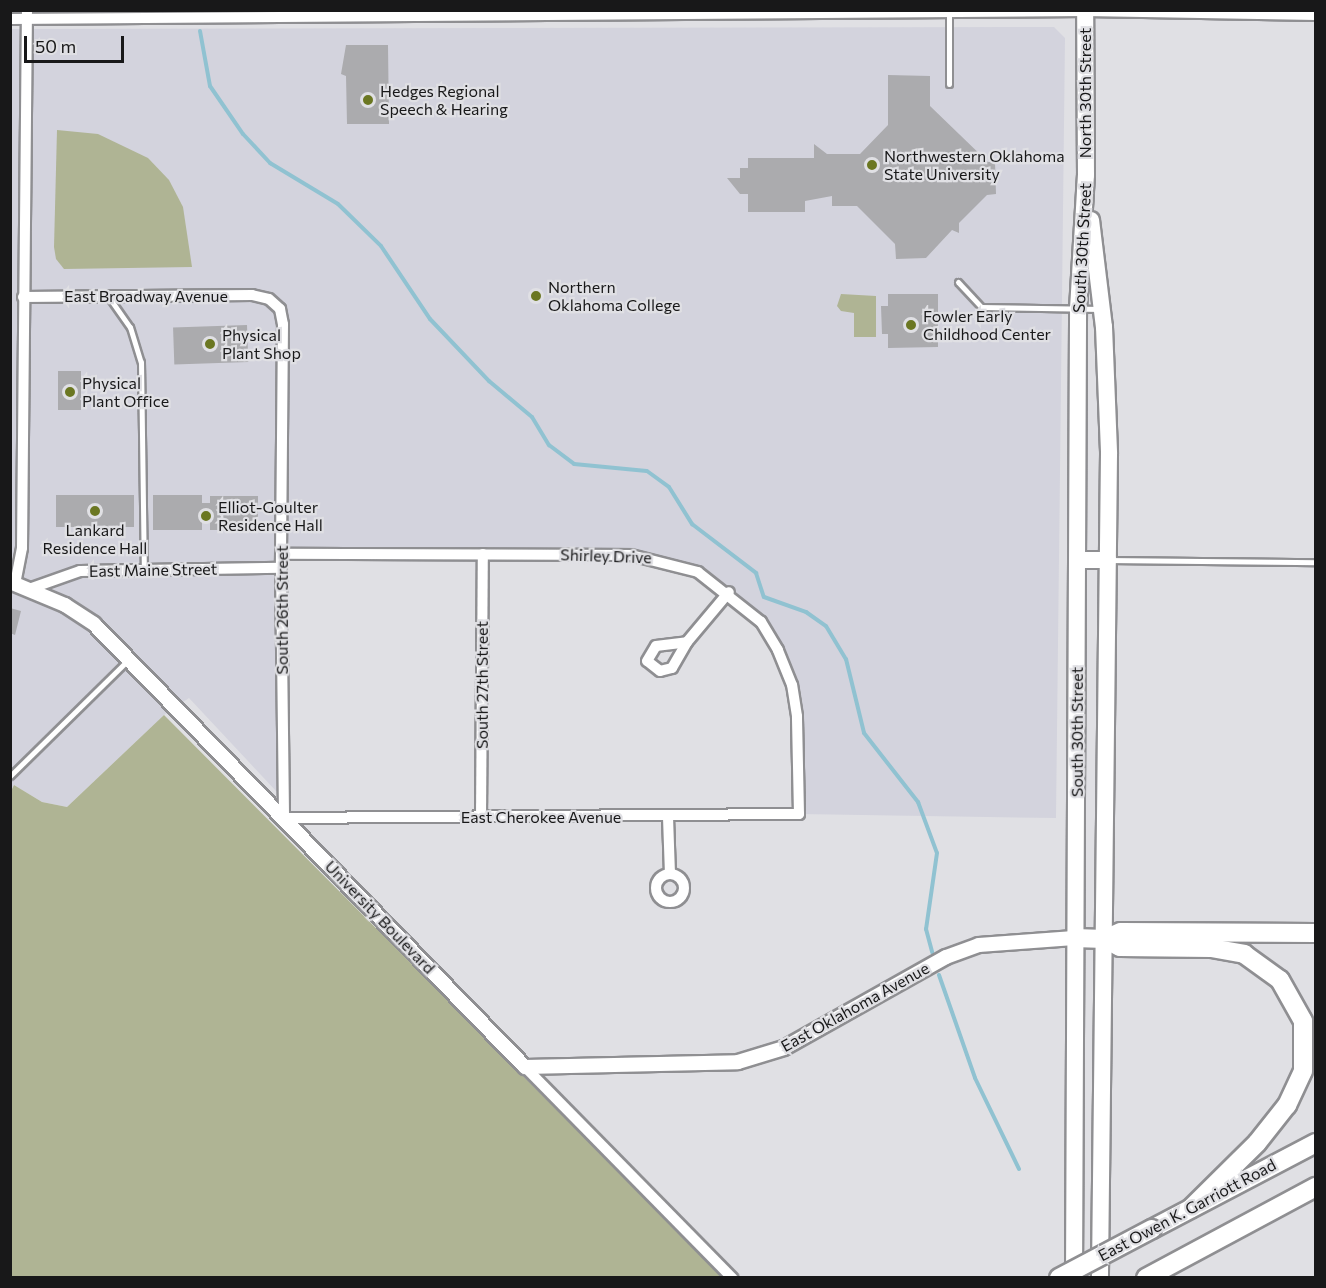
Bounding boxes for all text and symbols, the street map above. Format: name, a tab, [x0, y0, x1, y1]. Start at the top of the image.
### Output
scale bar	[27, 24, 128, 62]
street label: North 30th Street	[1075, 28, 1095, 158]
text: 50 m	[35, 35, 76, 57]
place label: Hedges Regional Speech & Hearing	[380, 81, 508, 119]
marker: Hedges Regional Speech & Hearing	[361, 93, 375, 107]
place label: Northwestern Oklahoma State University	[884, 146, 1065, 184]
marker: Northwestern Oklahoma State University	[865, 158, 879, 172]
street label: South 30th Street	[1069, 182, 1095, 314]
place label: Northern Oklahoma College	[548, 277, 680, 315]
street label: East Broadway Avenue	[64, 286, 228, 306]
marker: Northern Oklahoma College	[529, 289, 543, 303]
place label: Fowler Early Childhood Center	[923, 306, 1051, 344]
marker: Fowler Early Childhood Center	[904, 318, 918, 332]
place label: Physical Plant Shop	[222, 325, 301, 363]
marker: Physical Plant Shop	[203, 337, 217, 351]
place label: Physical Plant Office	[82, 373, 169, 411]
marker: Physical Plant Office	[63, 385, 77, 399]
place label: Elliot-Goulter Residence Hall	[218, 497, 323, 535]
marker: Lankard Residence Hall	[88, 504, 102, 518]
marker: Elliot-Goulter Residence Hall	[199, 509, 213, 523]
place label: Lankard Residence Hall	[43, 520, 147, 558]
street label: South 26th Street	[272, 545, 292, 675]
street label: Shirley Drive	[560, 545, 652, 567]
street label: East Maine Street	[89, 559, 217, 581]
street label: South 27th Street	[472, 621, 492, 749]
street label: South 30th Street	[1067, 667, 1087, 797]
street label: East Cherokee Avenue	[461, 807, 621, 827]
street label: University Boulevard	[321, 857, 439, 977]
street label: East Oklahoma Avenue	[778, 958, 932, 1056]
street label: East Owen K. Garriott Road	[1095, 1155, 1279, 1265]

